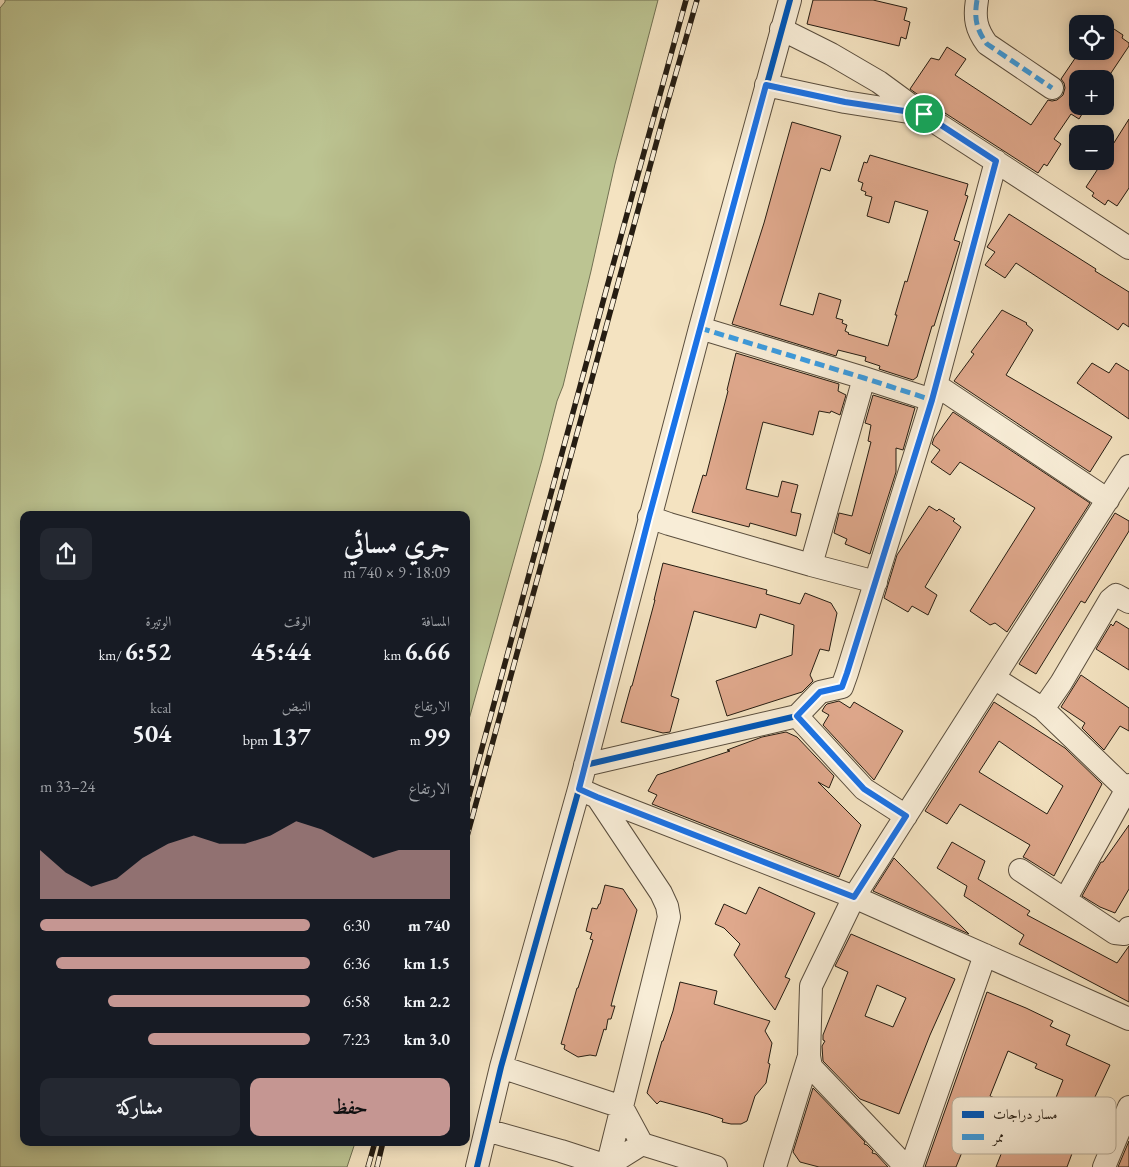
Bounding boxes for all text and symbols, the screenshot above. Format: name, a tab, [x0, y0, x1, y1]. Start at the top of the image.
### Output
map controls	[1069, 15, 1114, 170]
button: locate	[1069, 15, 1114, 60]
button: +	[1069, 70, 1114, 115]
pin	[903, 93, 945, 135]
icon: arrive	[910, 100, 938, 128]
button: −	[1069, 125, 1114, 170]
text: جري مسائي	[344, 525, 450, 561]
button: share	[40, 528, 92, 580]
text: 18:09 · 9 × 740 m	[343, 562, 450, 583]
text: الوتيرة	[146, 612, 171, 630]
text: الوقت	[284, 612, 311, 630]
text: المسافة	[421, 612, 450, 630]
text: 6:52	[125, 635, 171, 667]
text: 45:44	[251, 635, 311, 667]
text: 6.66	[404, 635, 450, 667]
text: /km	[99, 646, 125, 664]
text: km	[384, 646, 404, 664]
text: النبض	[282, 697, 311, 715]
text: الارتفاع	[414, 697, 450, 715]
text: kcal	[150, 699, 171, 717]
text: 504	[132, 717, 171, 749]
text: 137	[271, 720, 311, 752]
text: 99	[424, 720, 450, 752]
text: bpm	[243, 731, 271, 749]
text: m	[410, 731, 424, 749]
text: 24–33 m	[40, 776, 95, 797]
text: الارتفاع	[408, 778, 450, 799]
text: 6:30	[343, 915, 370, 936]
text: 740 m	[408, 915, 450, 936]
text: 6:36	[343, 953, 370, 974]
text: 1.5 km	[404, 953, 450, 974]
text: 6:58	[343, 991, 370, 1012]
text: 2.2 km	[404, 991, 450, 1012]
text: 7:23	[343, 1029, 370, 1050]
text: 3.0 km	[404, 1029, 450, 1050]
button: مشاركة	[40, 1078, 240, 1136]
button: حفظ	[250, 1078, 450, 1136]
legend	[952, 1097, 1116, 1154]
text: مسار دراجات	[993, 1105, 1058, 1123]
text: ممر	[991, 1128, 1004, 1146]

